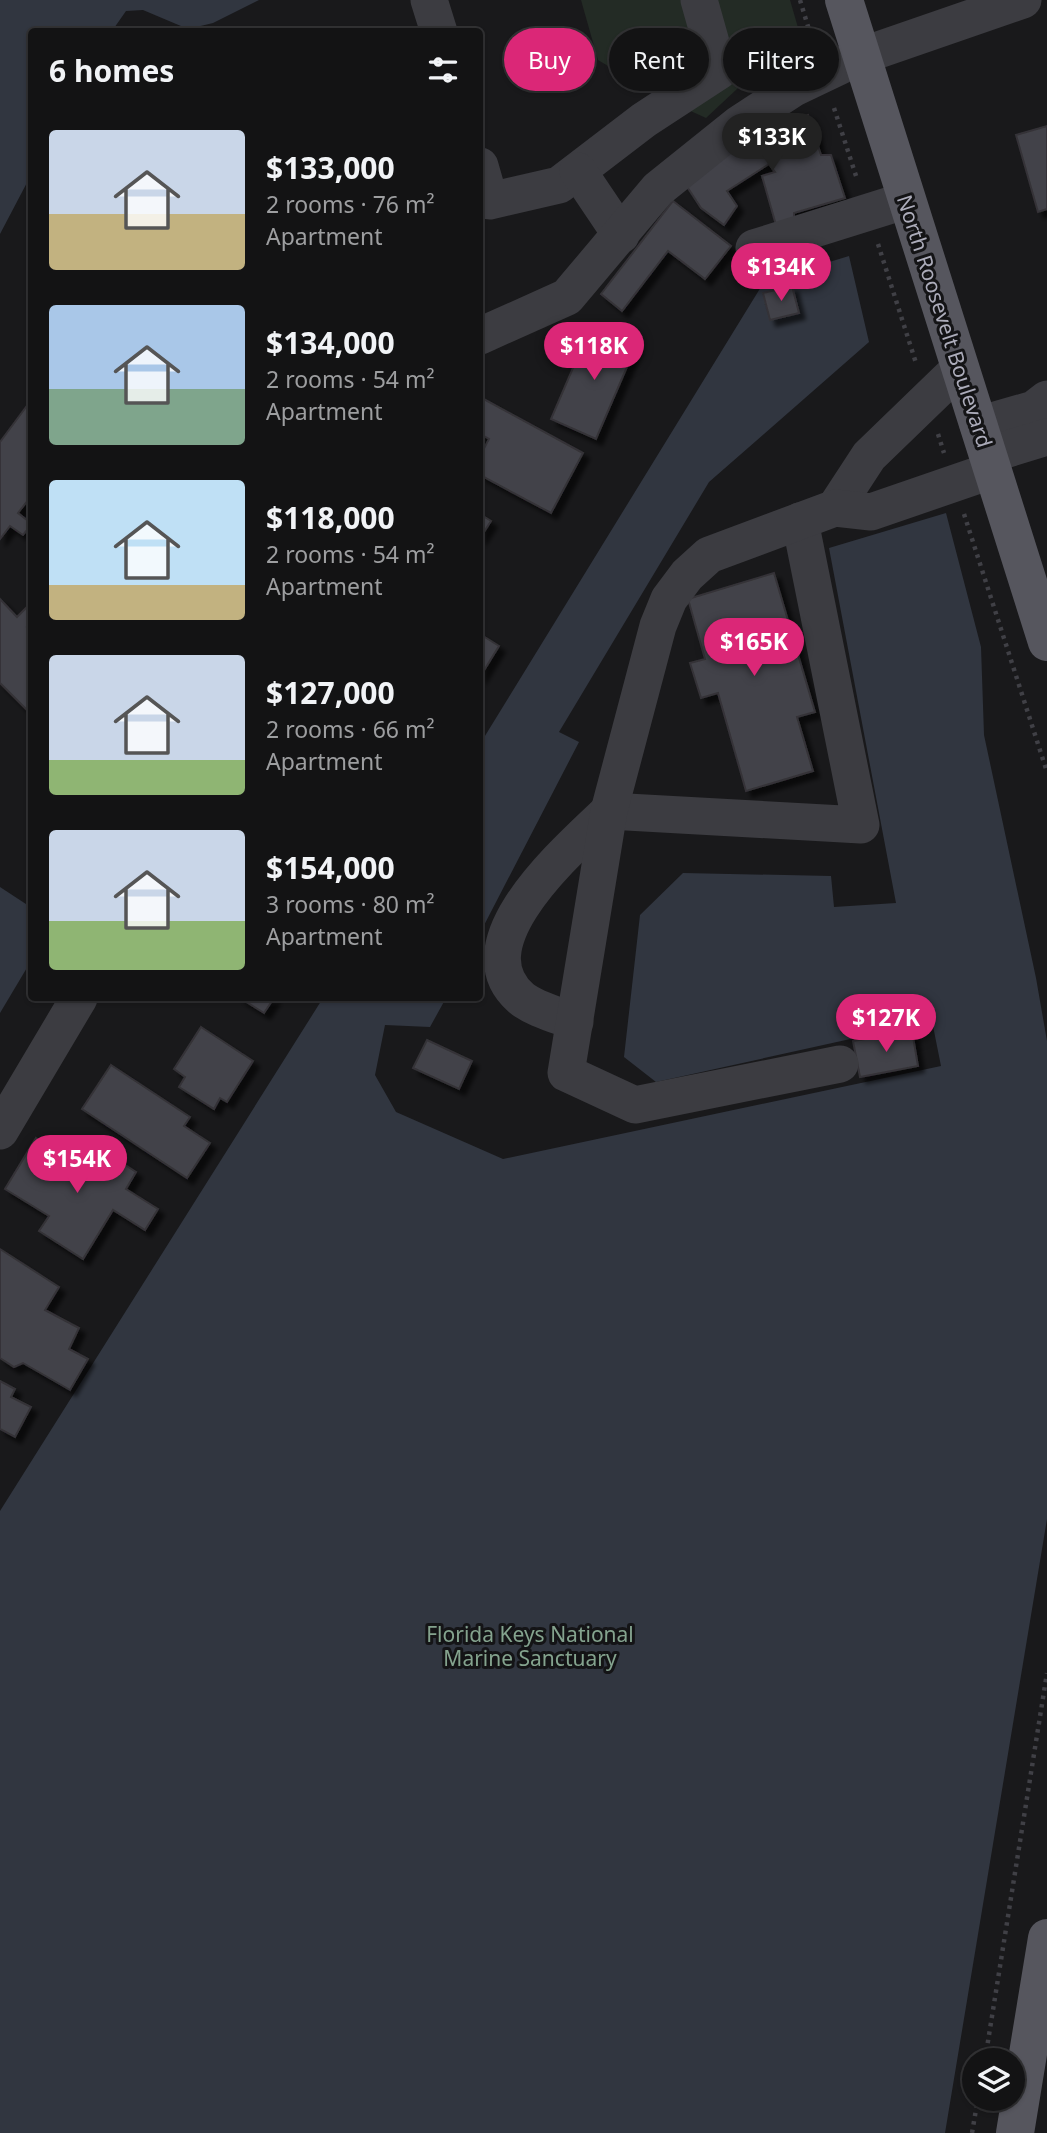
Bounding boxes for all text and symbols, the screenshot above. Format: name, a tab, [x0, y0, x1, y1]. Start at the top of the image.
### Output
chip: Buy	[504, 28, 595, 91]
chip: Rent	[609, 28, 709, 91]
chip: Filters	[723, 28, 839, 91]
text: 6 homes	[49, 50, 174, 91]
icon: filters	[424, 51, 462, 89]
pin: $133K	[723, 114, 821, 173]
text: $133K	[738, 120, 806, 152]
text: $133,000	[266, 147, 395, 188]
icon: home	[105, 158, 189, 242]
text: 2 rooms · 76 m²	[266, 188, 435, 220]
street label: North Roosevelt Boulevard	[891, 191, 999, 451]
text: Apartment	[266, 220, 383, 252]
pin: $134K	[732, 244, 830, 303]
text: $134K	[747, 250, 815, 282]
text: $134,000	[266, 322, 395, 363]
pin: $118K	[545, 322, 643, 382]
text: $118K	[560, 329, 628, 361]
icon: home	[105, 333, 189, 417]
text: 2 rooms · 54 m²	[266, 363, 435, 395]
text: Apartment	[266, 395, 383, 427]
text: $118,000	[266, 497, 395, 538]
icon: home	[105, 508, 189, 592]
text: 2 rooms · 54 m²	[266, 538, 435, 570]
text: Apartment	[266, 570, 383, 602]
pin: $165K	[705, 618, 803, 678]
text: $165K	[720, 625, 788, 657]
text: $127,000	[266, 672, 395, 713]
icon: home	[105, 683, 189, 767]
text: 2 rooms · 66 m²	[266, 713, 435, 745]
text: Apartment	[266, 745, 383, 777]
text: $154,000	[266, 847, 395, 888]
icon: home	[105, 858, 189, 942]
text: 3 rooms · 80 m²	[266, 888, 435, 920]
text: Apartment	[266, 920, 383, 952]
pin: $127K	[837, 995, 935, 1054]
text: $127K	[852, 1001, 920, 1033]
pin: $154K	[28, 1136, 126, 1195]
text: $154K	[43, 1142, 111, 1174]
park label: Florida Keys National Marine Sanctuary	[426, 1620, 634, 1672]
map controls	[962, 2048, 1025, 2111]
button: layers	[962, 2048, 1025, 2111]

